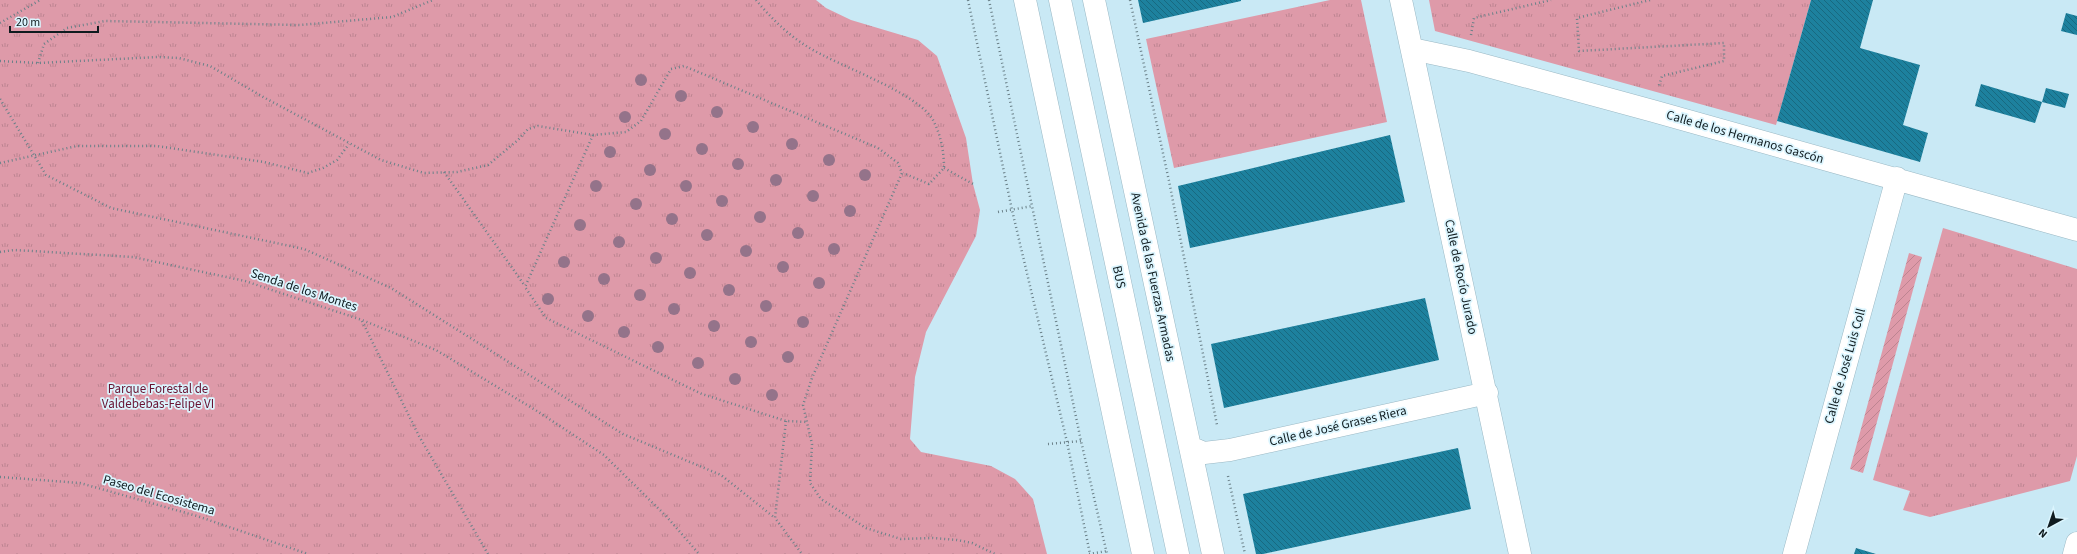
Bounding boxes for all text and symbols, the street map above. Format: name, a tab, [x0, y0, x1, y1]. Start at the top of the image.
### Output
scale bar	[10, 8, 98, 34]
text: 20 m	[16, 14, 40, 31]
street label: Calle de los Hermanos Gascón	[1664, 106, 1826, 168]
street label: Avenida de las Fuerzas Armadas	[1126, 191, 1180, 364]
street label: Calle de Rocío Jurado	[1440, 218, 1482, 336]
street label: Senda de los Montes	[248, 264, 360, 316]
street label: BUS	[1108, 264, 1130, 290]
street label: Calle de José Luis Coll	[1820, 306, 1870, 426]
park label: Parque Forestal de Valdebebas-Felipe VI	[102, 380, 214, 413]
street label: Calle de José Grases Riera	[1268, 401, 1408, 451]
street label: Paseo del Ecosistema	[101, 470, 217, 520]
north arrow	[2029, 506, 2069, 546]
text: N	[2035, 525, 2051, 541]

